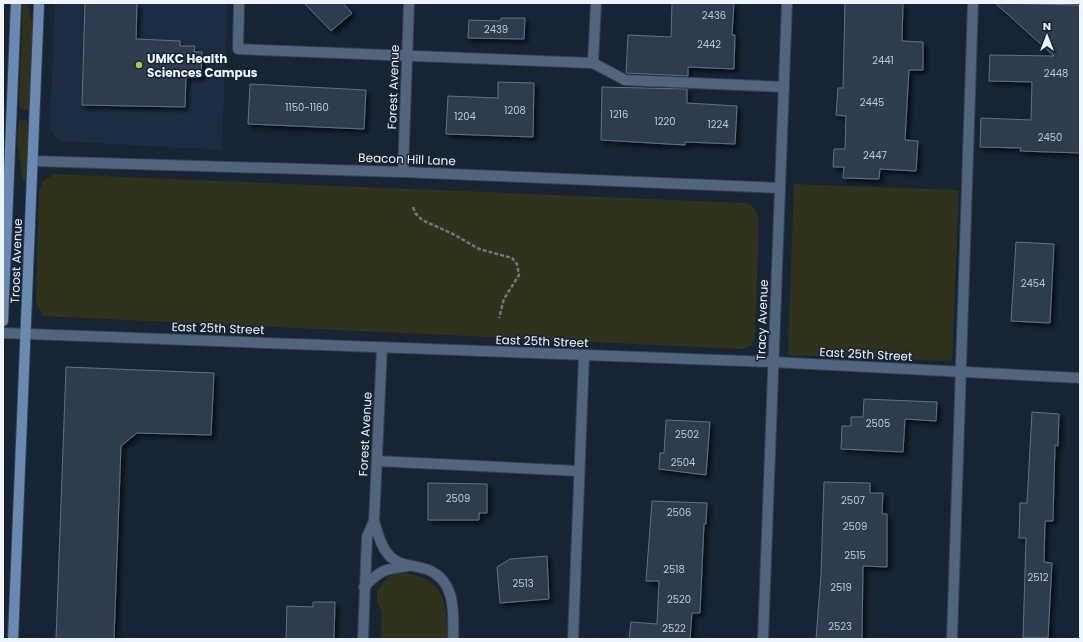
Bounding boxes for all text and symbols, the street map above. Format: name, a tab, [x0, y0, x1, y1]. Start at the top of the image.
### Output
house number: 2436	[702, 8, 726, 23]
north arrow	[1027, 16, 1067, 56]
text: N	[1043, 18, 1051, 34]
house number: 2439	[484, 22, 508, 37]
house number: 2442	[697, 37, 721, 52]
street label: Forest Avenue	[383, 44, 403, 130]
place label: UMKC Health Sciences Campus	[147, 50, 258, 81]
house number: 2441	[872, 53, 894, 68]
marker: UMKC Health Sciences Campus	[134, 60, 144, 70]
house number: 2448	[1044, 66, 1068, 81]
house number: 2445	[860, 95, 884, 110]
house number: 1150-1160	[285, 100, 329, 115]
house number: 1208	[504, 103, 526, 118]
house number: 1216	[610, 107, 628, 122]
house number: 1204	[454, 109, 476, 124]
house number: 1220	[655, 114, 675, 129]
house number: 1224	[708, 117, 729, 132]
house number: 2450	[1038, 130, 1062, 145]
house number: 2447	[863, 148, 887, 163]
street label: Beacon Hill Lane	[358, 149, 456, 169]
street label: Troost Avenue	[6, 218, 26, 304]
house number: 2454	[1021, 276, 1045, 291]
street label: Tracy Avenue	[752, 279, 772, 361]
street label: East 25th Street	[171, 318, 265, 338]
street label: East 25th Street	[495, 331, 589, 351]
street label: East 25th Street	[819, 343, 913, 365]
street label: Forest Avenue	[354, 391, 376, 477]
house number: 2505	[866, 416, 890, 431]
house number: 2502	[675, 427, 699, 442]
house number: 2504	[671, 455, 695, 470]
house number: 2509	[446, 491, 470, 506]
house number: 2507	[841, 493, 865, 508]
house number: 2506	[667, 505, 691, 520]
house number: 2509	[843, 519, 867, 534]
house number: 2515	[844, 548, 866, 563]
house number: 2518	[663, 562, 685, 577]
house number: 2512	[1028, 570, 1049, 585]
house number: 2513	[512, 576, 534, 591]
house number: 2519	[830, 580, 852, 595]
house number: 2520	[667, 592, 691, 607]
house number: 2523	[828, 619, 852, 634]
house number: 2522	[662, 621, 686, 636]

